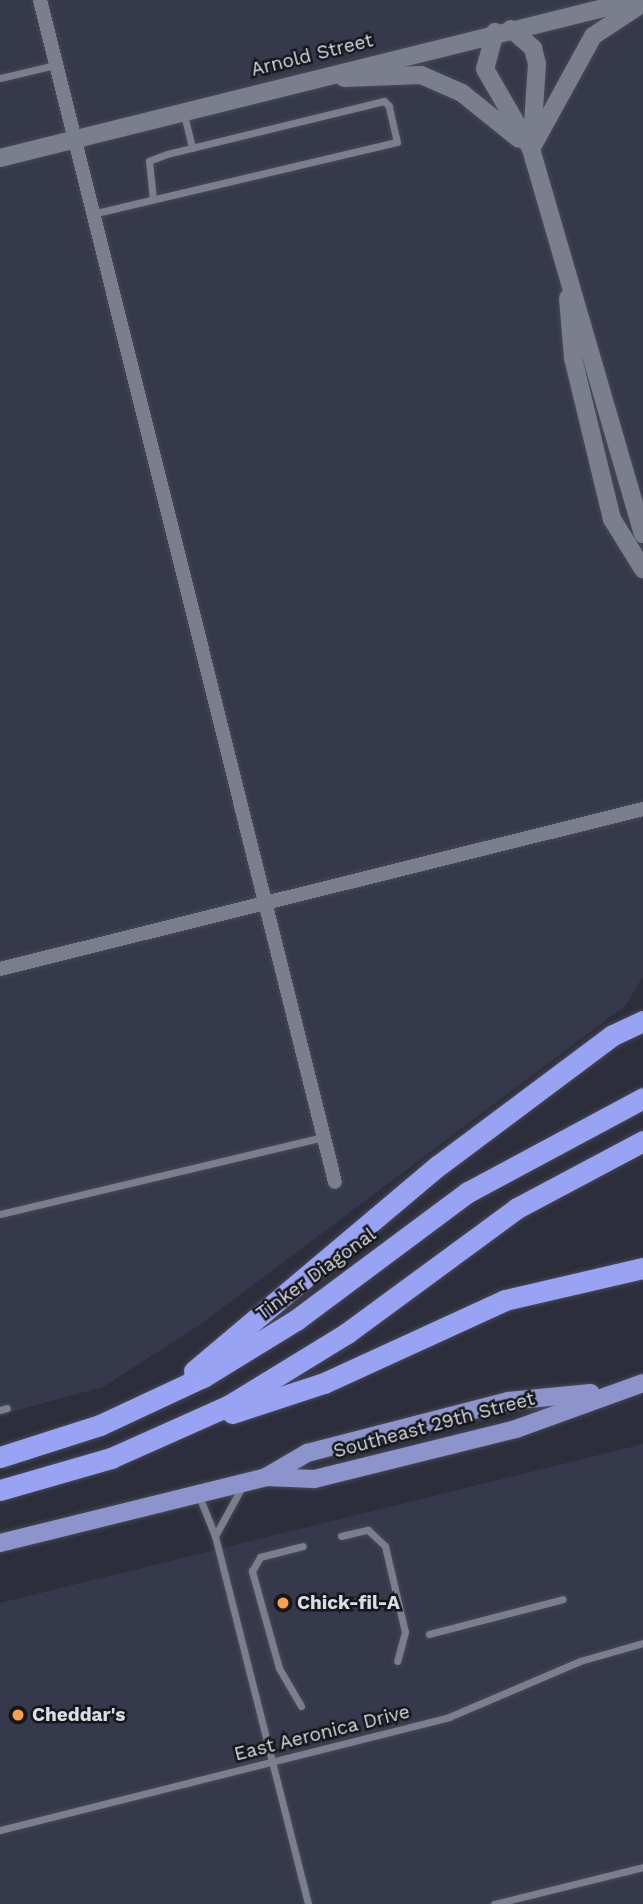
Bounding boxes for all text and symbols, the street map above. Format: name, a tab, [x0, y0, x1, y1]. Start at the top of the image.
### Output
street label: Arnold Street	[249, 29, 375, 81]
street label: Tinker Diagonal	[252, 1223, 380, 1325]
street label: Southeast 29th Street	[331, 1387, 537, 1463]
place label: Chick-fil-A	[297, 1592, 400, 1614]
marker: Chick-fil-A	[275, 1595, 291, 1611]
street label: East Aeronica Drive	[231, 1700, 413, 1766]
place label: Cheddar's	[32, 1704, 125, 1726]
marker: Cheddar's	[10, 1707, 26, 1723]

